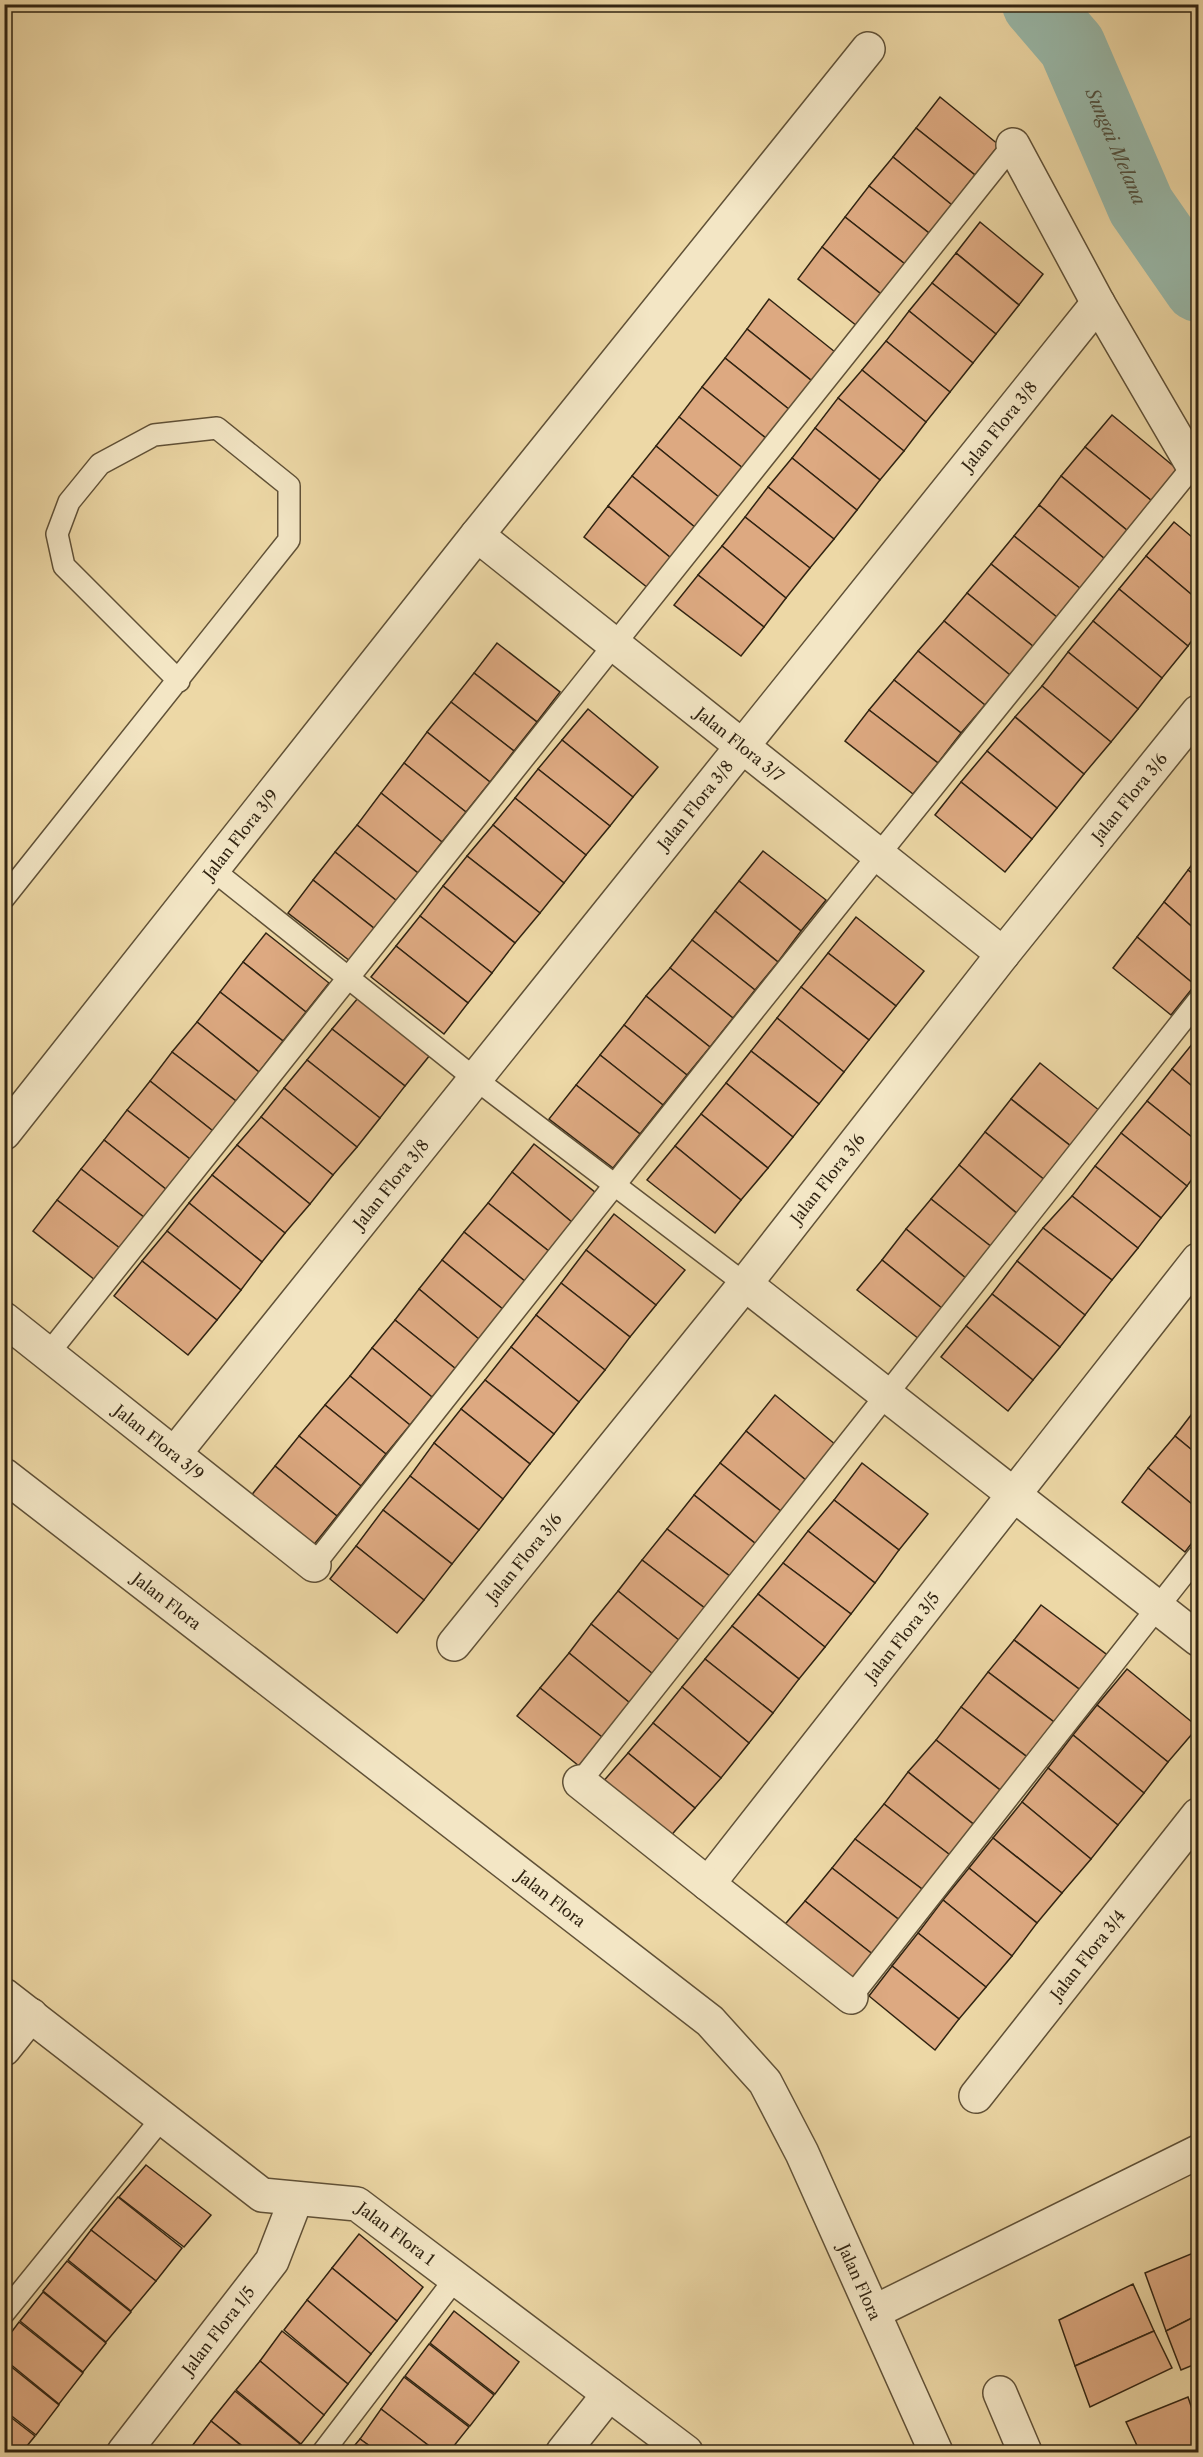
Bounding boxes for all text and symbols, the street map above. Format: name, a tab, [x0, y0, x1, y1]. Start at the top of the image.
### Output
water label: Sungai Melana	[1080, 84, 1150, 209]
street label: Jalan Flora 3/8	[955, 377, 1041, 477]
street label: Jalan Flora 3/7	[689, 701, 788, 786]
street label: Jalan Flora 3/6	[1085, 749, 1171, 848]
street label: Jalan Flora 3/8	[651, 756, 737, 856]
street label: Jalan Flora 3/9	[197, 785, 282, 886]
street label: Jalan Flora 3/6	[784, 1129, 869, 1230]
street label: Jalan Flora 3/8	[347, 1135, 433, 1235]
street label: Jalan Flora 3/9	[108, 1398, 208, 1484]
street label: Jalan Flora 3/6	[480, 1509, 566, 1609]
street label: Jalan Flora	[126, 1566, 206, 1634]
street label: Jalan Flora 3/5	[859, 1588, 943, 1688]
street label: Jalan Flora	[511, 1864, 590, 1932]
street label: Jalan Flora 3/4	[1044, 1906, 1129, 2006]
street label: Jalan Flora 1	[351, 2196, 439, 2269]
street label: Jalan Flora	[833, 2238, 886, 2324]
street label: Jalan Flora 1/5	[176, 2282, 259, 2381]

